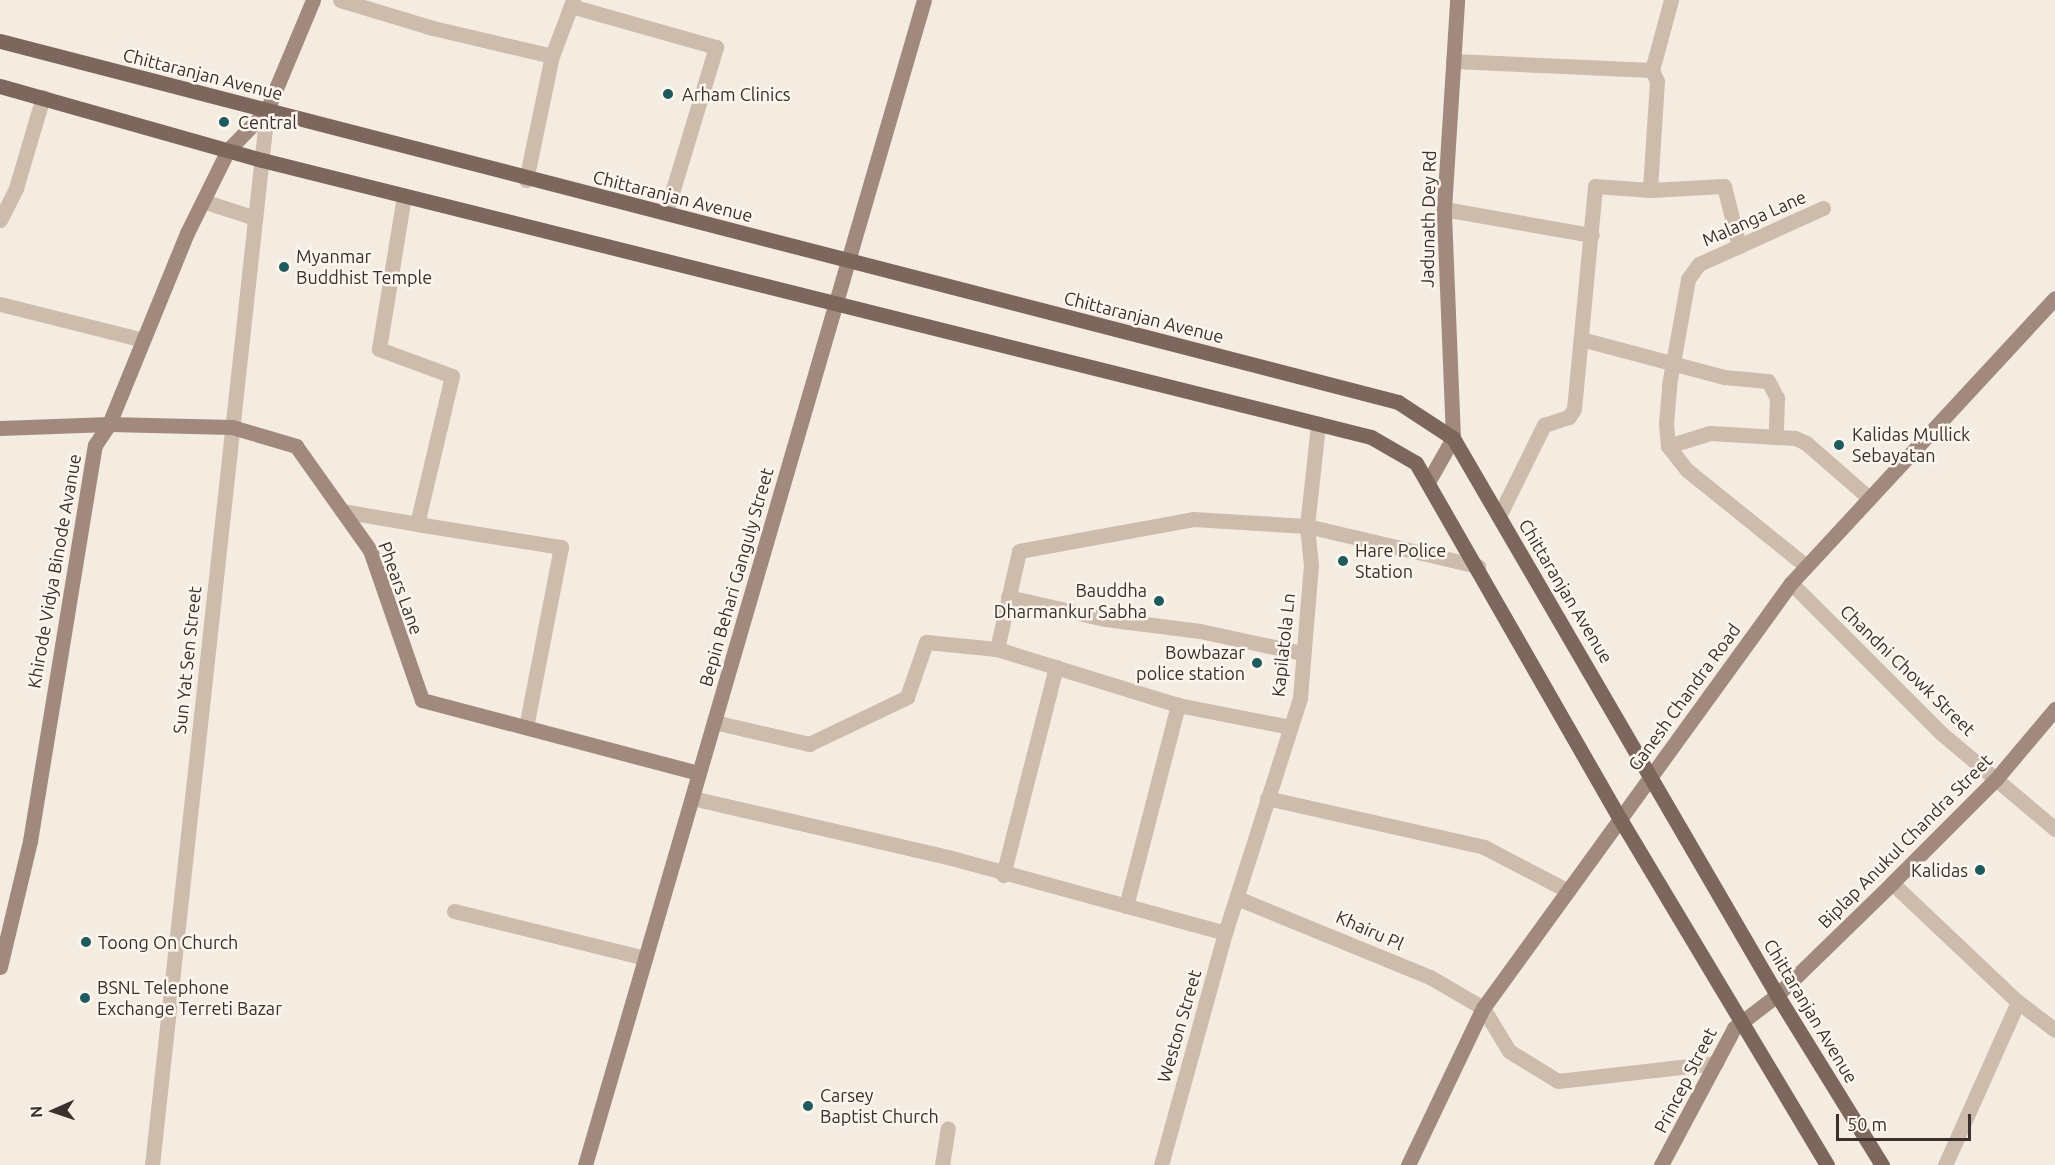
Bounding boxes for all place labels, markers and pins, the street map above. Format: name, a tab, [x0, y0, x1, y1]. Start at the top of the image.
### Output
place label: Arham Clinics	[682, 83, 791, 105]
marker: Arham Clinics	[659, 85, 677, 103]
place label: Central	[238, 111, 297, 133]
marker: Central	[215, 113, 233, 131]
place label: Myanmar Buddhist Temple	[296, 246, 432, 288]
marker: Myanmar Buddhist Temple	[277, 260, 291, 274]
place label: Kalidas Mullick Sebayatan	[1852, 424, 1970, 466]
marker: Kalidas Mullick Sebayatan	[1830, 436, 1848, 454]
place label: Hare Police Station	[1355, 540, 1446, 582]
marker: Hare Police Station	[1336, 554, 1350, 568]
place label: Bauddha Dharmankur Sabha	[994, 580, 1147, 622]
marker: Bauddha Dharmankur Sabha	[1152, 594, 1166, 608]
place label: Bowbazar police station	[1136, 642, 1245, 684]
marker: Bowbazar police station	[1250, 656, 1264, 670]
place label: Kalidas	[1911, 859, 1968, 881]
marker: Kalidas	[1973, 863, 1987, 877]
place label: Toong On Church	[98, 931, 238, 953]
marker: Toong On Church	[79, 935, 93, 949]
place label: BSNL Telephone Exchange Terreti Bazar	[97, 977, 282, 1020]
marker: BSNL Telephone Exchange Terreti Bazar	[78, 991, 92, 1005]
place label: Carsey Baptist Church	[820, 1085, 939, 1128]
marker: Carsey Baptist Church	[801, 1099, 815, 1113]

